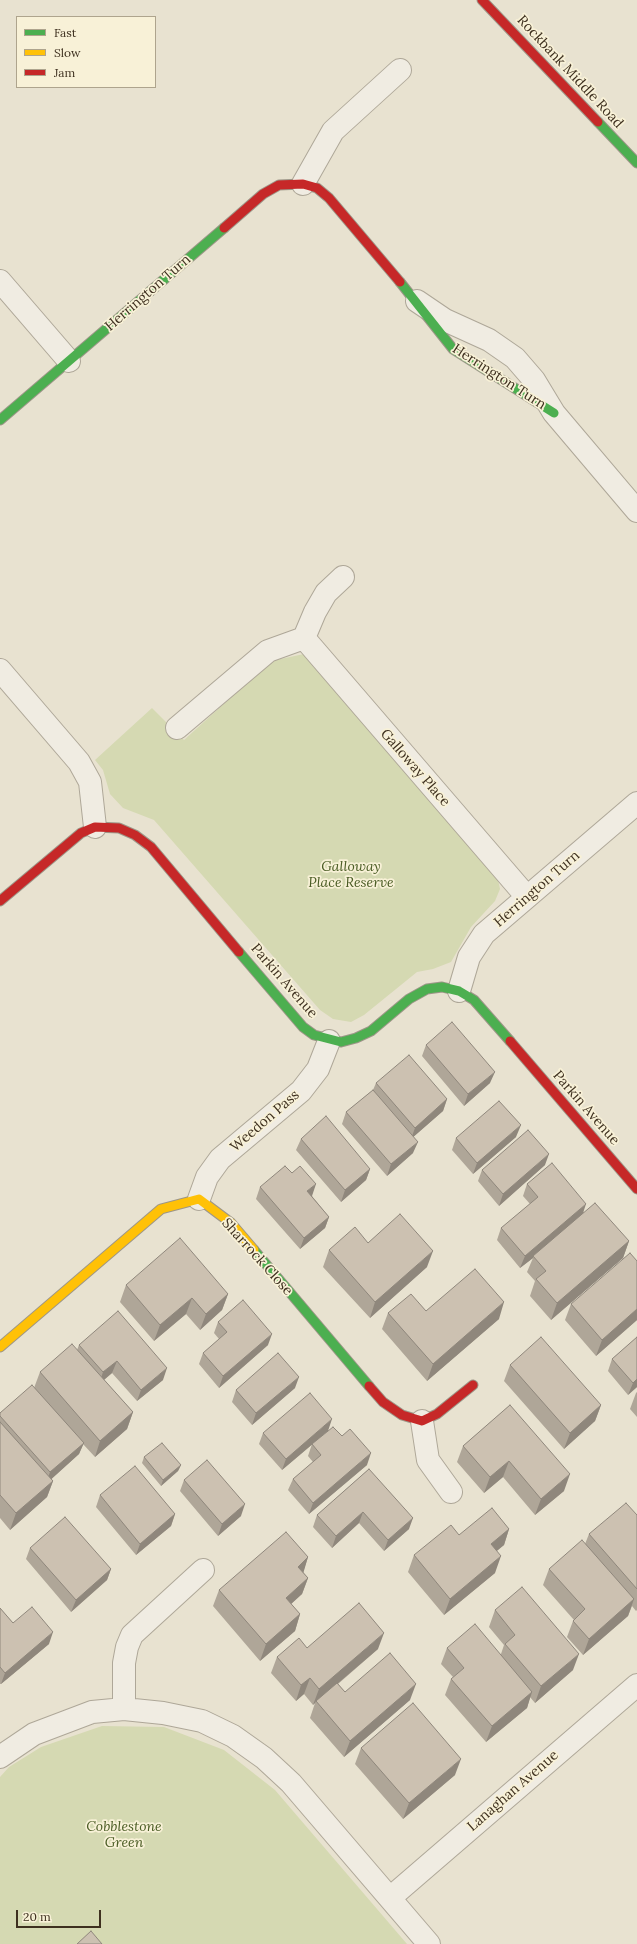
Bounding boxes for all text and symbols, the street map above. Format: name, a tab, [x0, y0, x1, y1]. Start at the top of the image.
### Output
street label: Rockbank Middle Road	[513, 12, 627, 132]
legend	[16, 16, 156, 88]
text: Fast	[54, 25, 77, 40]
text: Slow	[54, 45, 81, 60]
text: Jam	[54, 65, 75, 80]
street label: Herrington Turn	[102, 251, 194, 335]
street label: Herrington Turn	[449, 341, 549, 413]
street label: Galloway Place	[377, 726, 453, 810]
street label: Herrington Turn	[491, 847, 583, 931]
park label: Galloway Place Reserve	[308, 859, 394, 892]
street label: Parkin Avenue	[247, 940, 321, 1022]
street label: Parkin Avenue	[549, 1067, 623, 1149]
street label: Weedon Pass	[227, 1087, 303, 1155]
street label: Sharrock Close	[218, 1215, 296, 1299]
street label: Lanaghan Avenue	[464, 1747, 562, 1835]
park label: Cobblestone Green	[86, 1819, 162, 1852]
scale bar	[18, 1902, 103, 1928]
text: 20 m	[23, 1909, 51, 1924]

